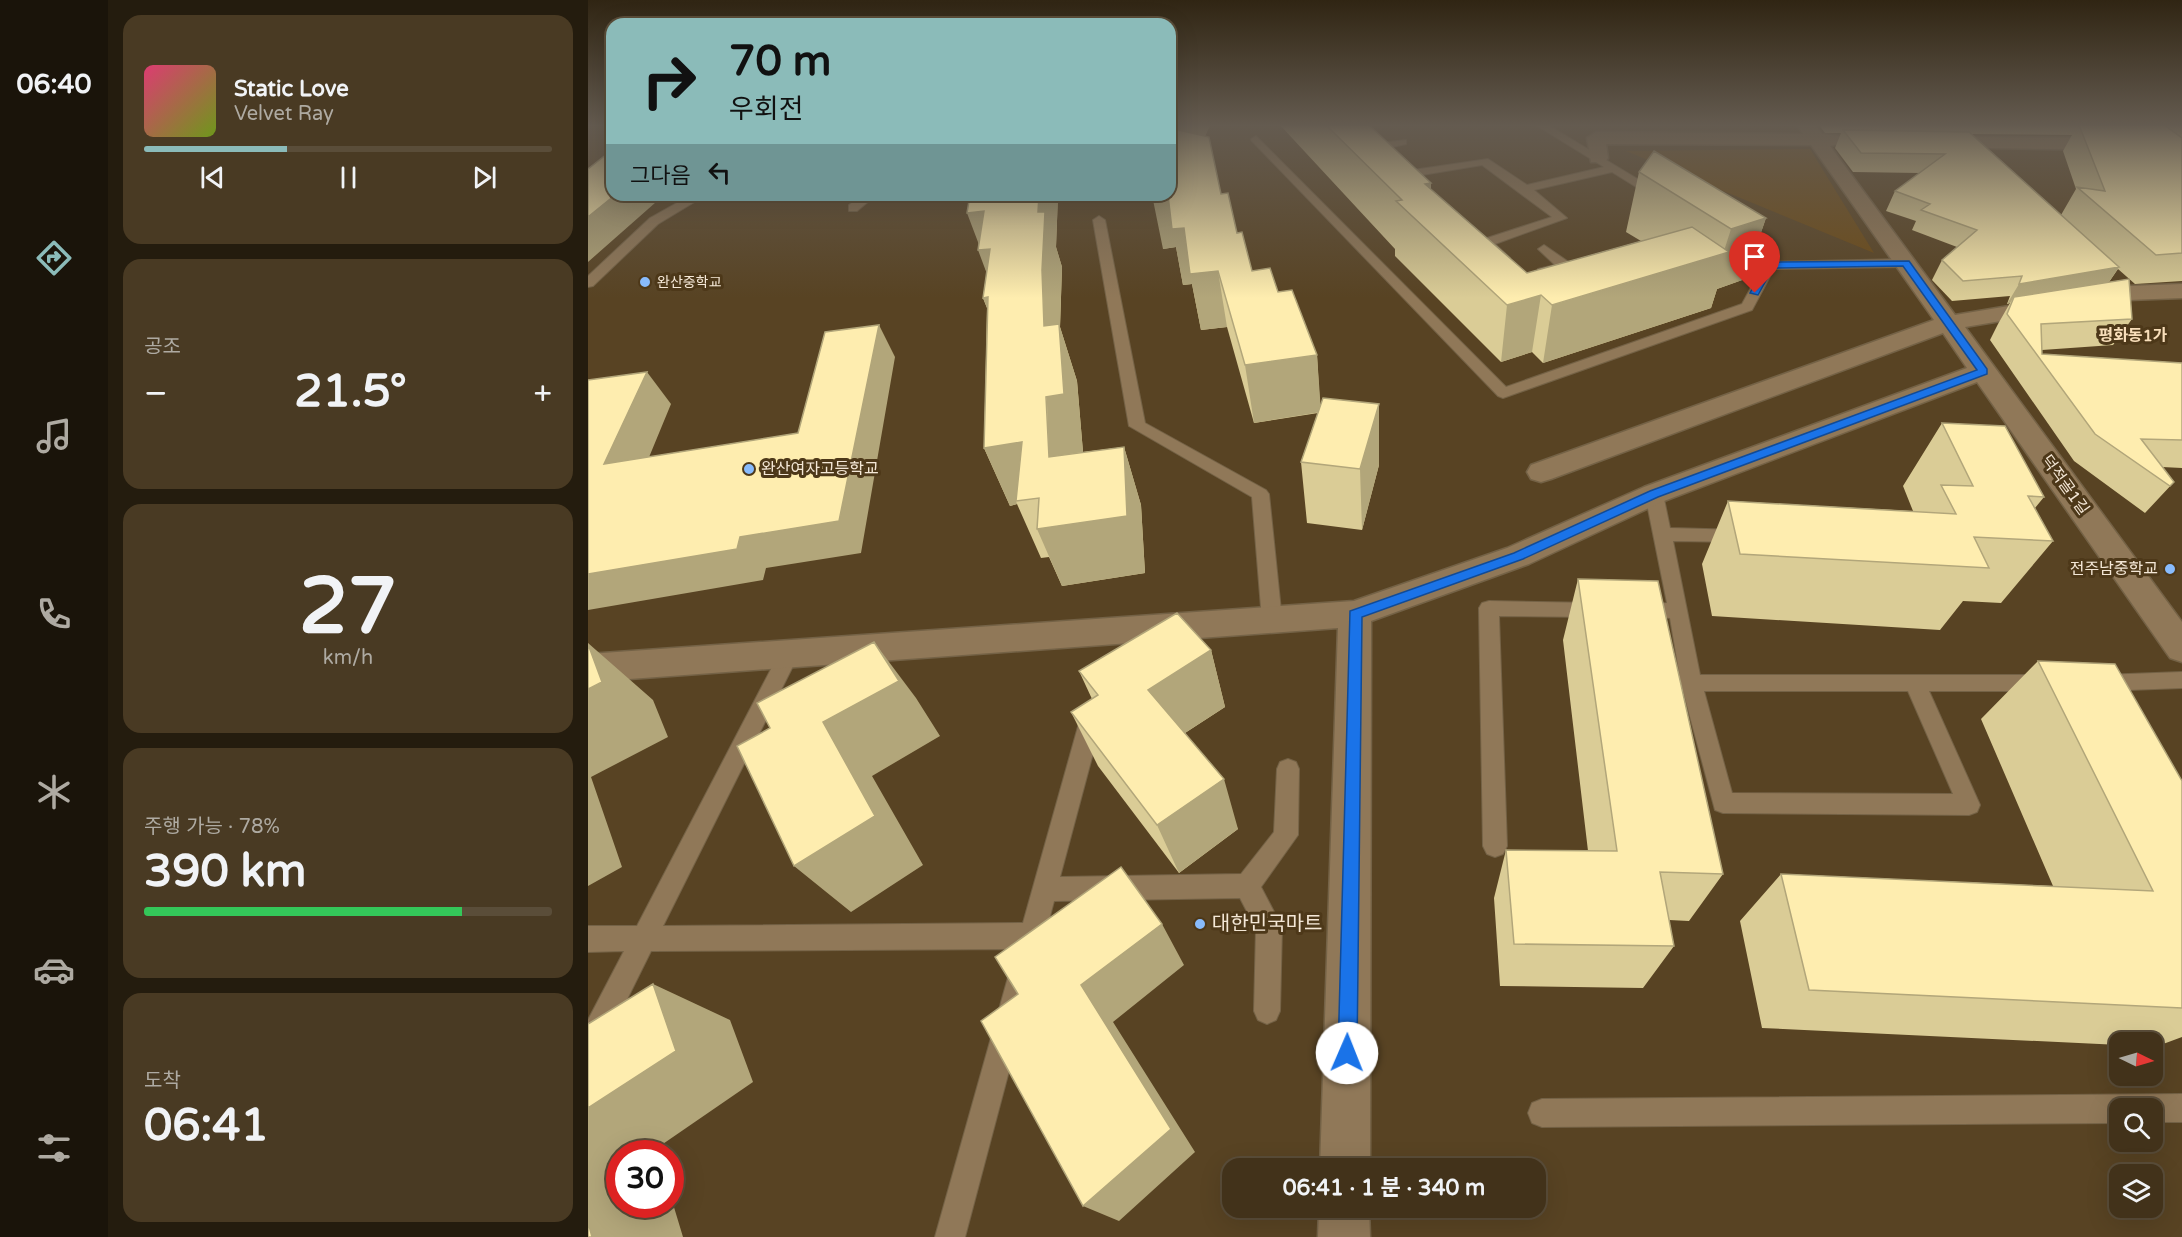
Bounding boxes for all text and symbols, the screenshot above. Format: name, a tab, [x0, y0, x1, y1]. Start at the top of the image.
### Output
text: 70 m	[729, 36, 831, 87]
icon: right	[630, 42, 708, 120]
text: 06:40	[17, 68, 91, 101]
text: Static Love	[234, 76, 349, 102]
text: 우회전	[729, 93, 804, 126]
text: Velvet Ray	[234, 102, 334, 126]
icon: left	[703, 156, 736, 189]
icon: previous	[196, 161, 229, 194]
icon: pause	[332, 161, 365, 194]
icon: next	[468, 161, 501, 194]
text: 그다음	[630, 163, 691, 189]
pin	[1729, 231, 1780, 293]
icon: directions	[33, 237, 75, 279]
icon: arrive	[1738, 240, 1771, 273]
place label: 완산중학교	[657, 274, 722, 291]
marker: 완산중학교	[638, 275, 652, 289]
district label: 평화동1가	[2099, 326, 2168, 346]
text: 공조	[144, 335, 181, 359]
text: 21.5°	[294, 365, 407, 419]
text: −	[144, 374, 168, 413]
text: +	[533, 374, 552, 413]
icon: music	[33, 415, 75, 457]
street label: 덕적골1길	[2037, 451, 2093, 519]
place label: 완산여자고등학교	[761, 459, 879, 479]
marker: 완산여자고등학교	[742, 462, 756, 476]
place label: 전주남중학교	[2070, 559, 2158, 579]
text: 27	[299, 560, 397, 654]
marker: 전주남중학교	[2163, 562, 2177, 576]
icon: phone	[33, 593, 75, 635]
text: km/h	[323, 646, 373, 670]
icon: climate	[33, 771, 75, 813]
text: 주행 가능 · 78%	[144, 815, 280, 839]
text: 390 km	[144, 845, 306, 899]
place label: 대한민국마트	[1212, 912, 1322, 936]
marker: 대한민국마트	[1193, 917, 1207, 931]
icon: car	[33, 949, 75, 991]
position arrow	[1315, 1021, 1379, 1085]
north arrow	[2109, 1032, 2163, 1086]
map controls	[2109, 1032, 2163, 1218]
text: 도착	[144, 1069, 181, 1093]
button: search	[2109, 1098, 2163, 1152]
text: 06:41	[144, 1099, 269, 1153]
icon: filters	[33, 1127, 75, 1169]
speed limit sign: 30	[606, 1140, 684, 1218]
button: layers	[2109, 1164, 2163, 1218]
text: 06:41 · 1 분 · 340 m	[1283, 1175, 1485, 1201]

